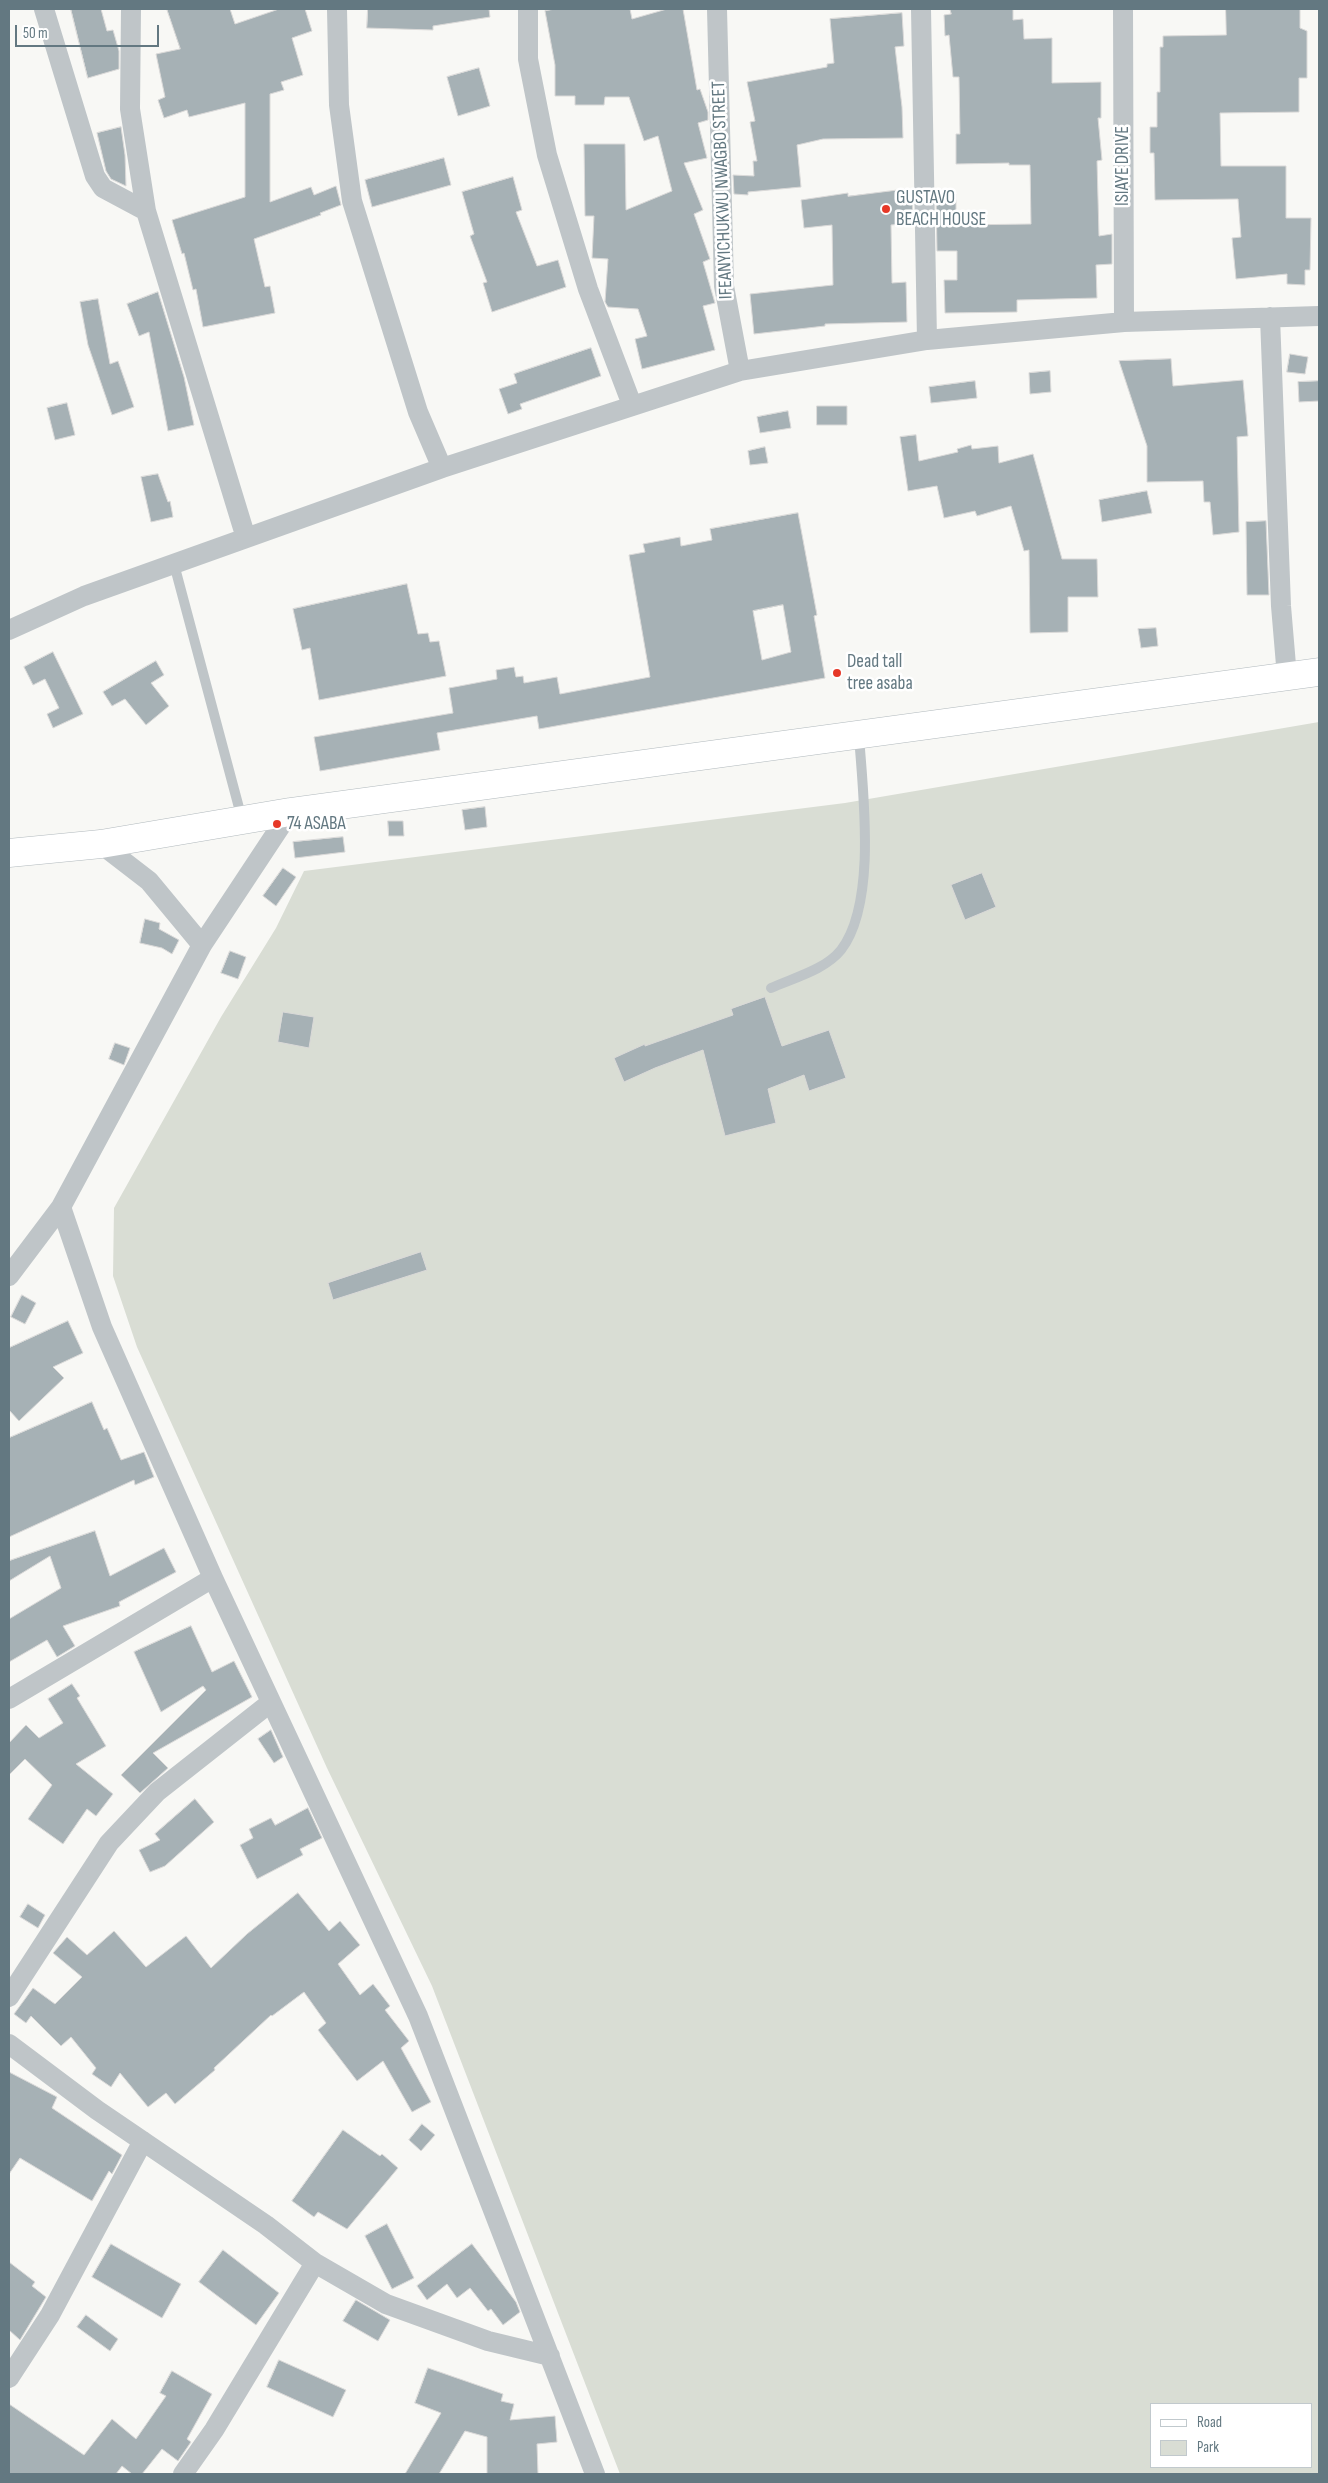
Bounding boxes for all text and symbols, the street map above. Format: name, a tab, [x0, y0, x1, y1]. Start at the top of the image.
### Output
scale bar	[18, 15, 161, 47]
text: 50 m	[23, 24, 48, 43]
street label: IFEANYICHUKWU NWAGBO STREET	[708, 80, 738, 300]
street label: ISIAYE DRIVE	[1112, 126, 1134, 206]
place label: GUSTAVO BEACH HOUSE	[896, 187, 986, 231]
marker: GUSTAVO BEACH HOUSE	[880, 203, 892, 215]
place label: Dead tall tree asaba	[847, 651, 913, 695]
marker: Dead tall tree asaba	[831, 667, 843, 679]
place label: 74 ASABA	[287, 813, 346, 835]
marker: 74 ASABA	[271, 818, 283, 830]
legend	[1150, 2403, 1313, 2468]
text: Road	[1197, 2413, 1222, 2432]
text: Park	[1197, 2438, 1219, 2457]

